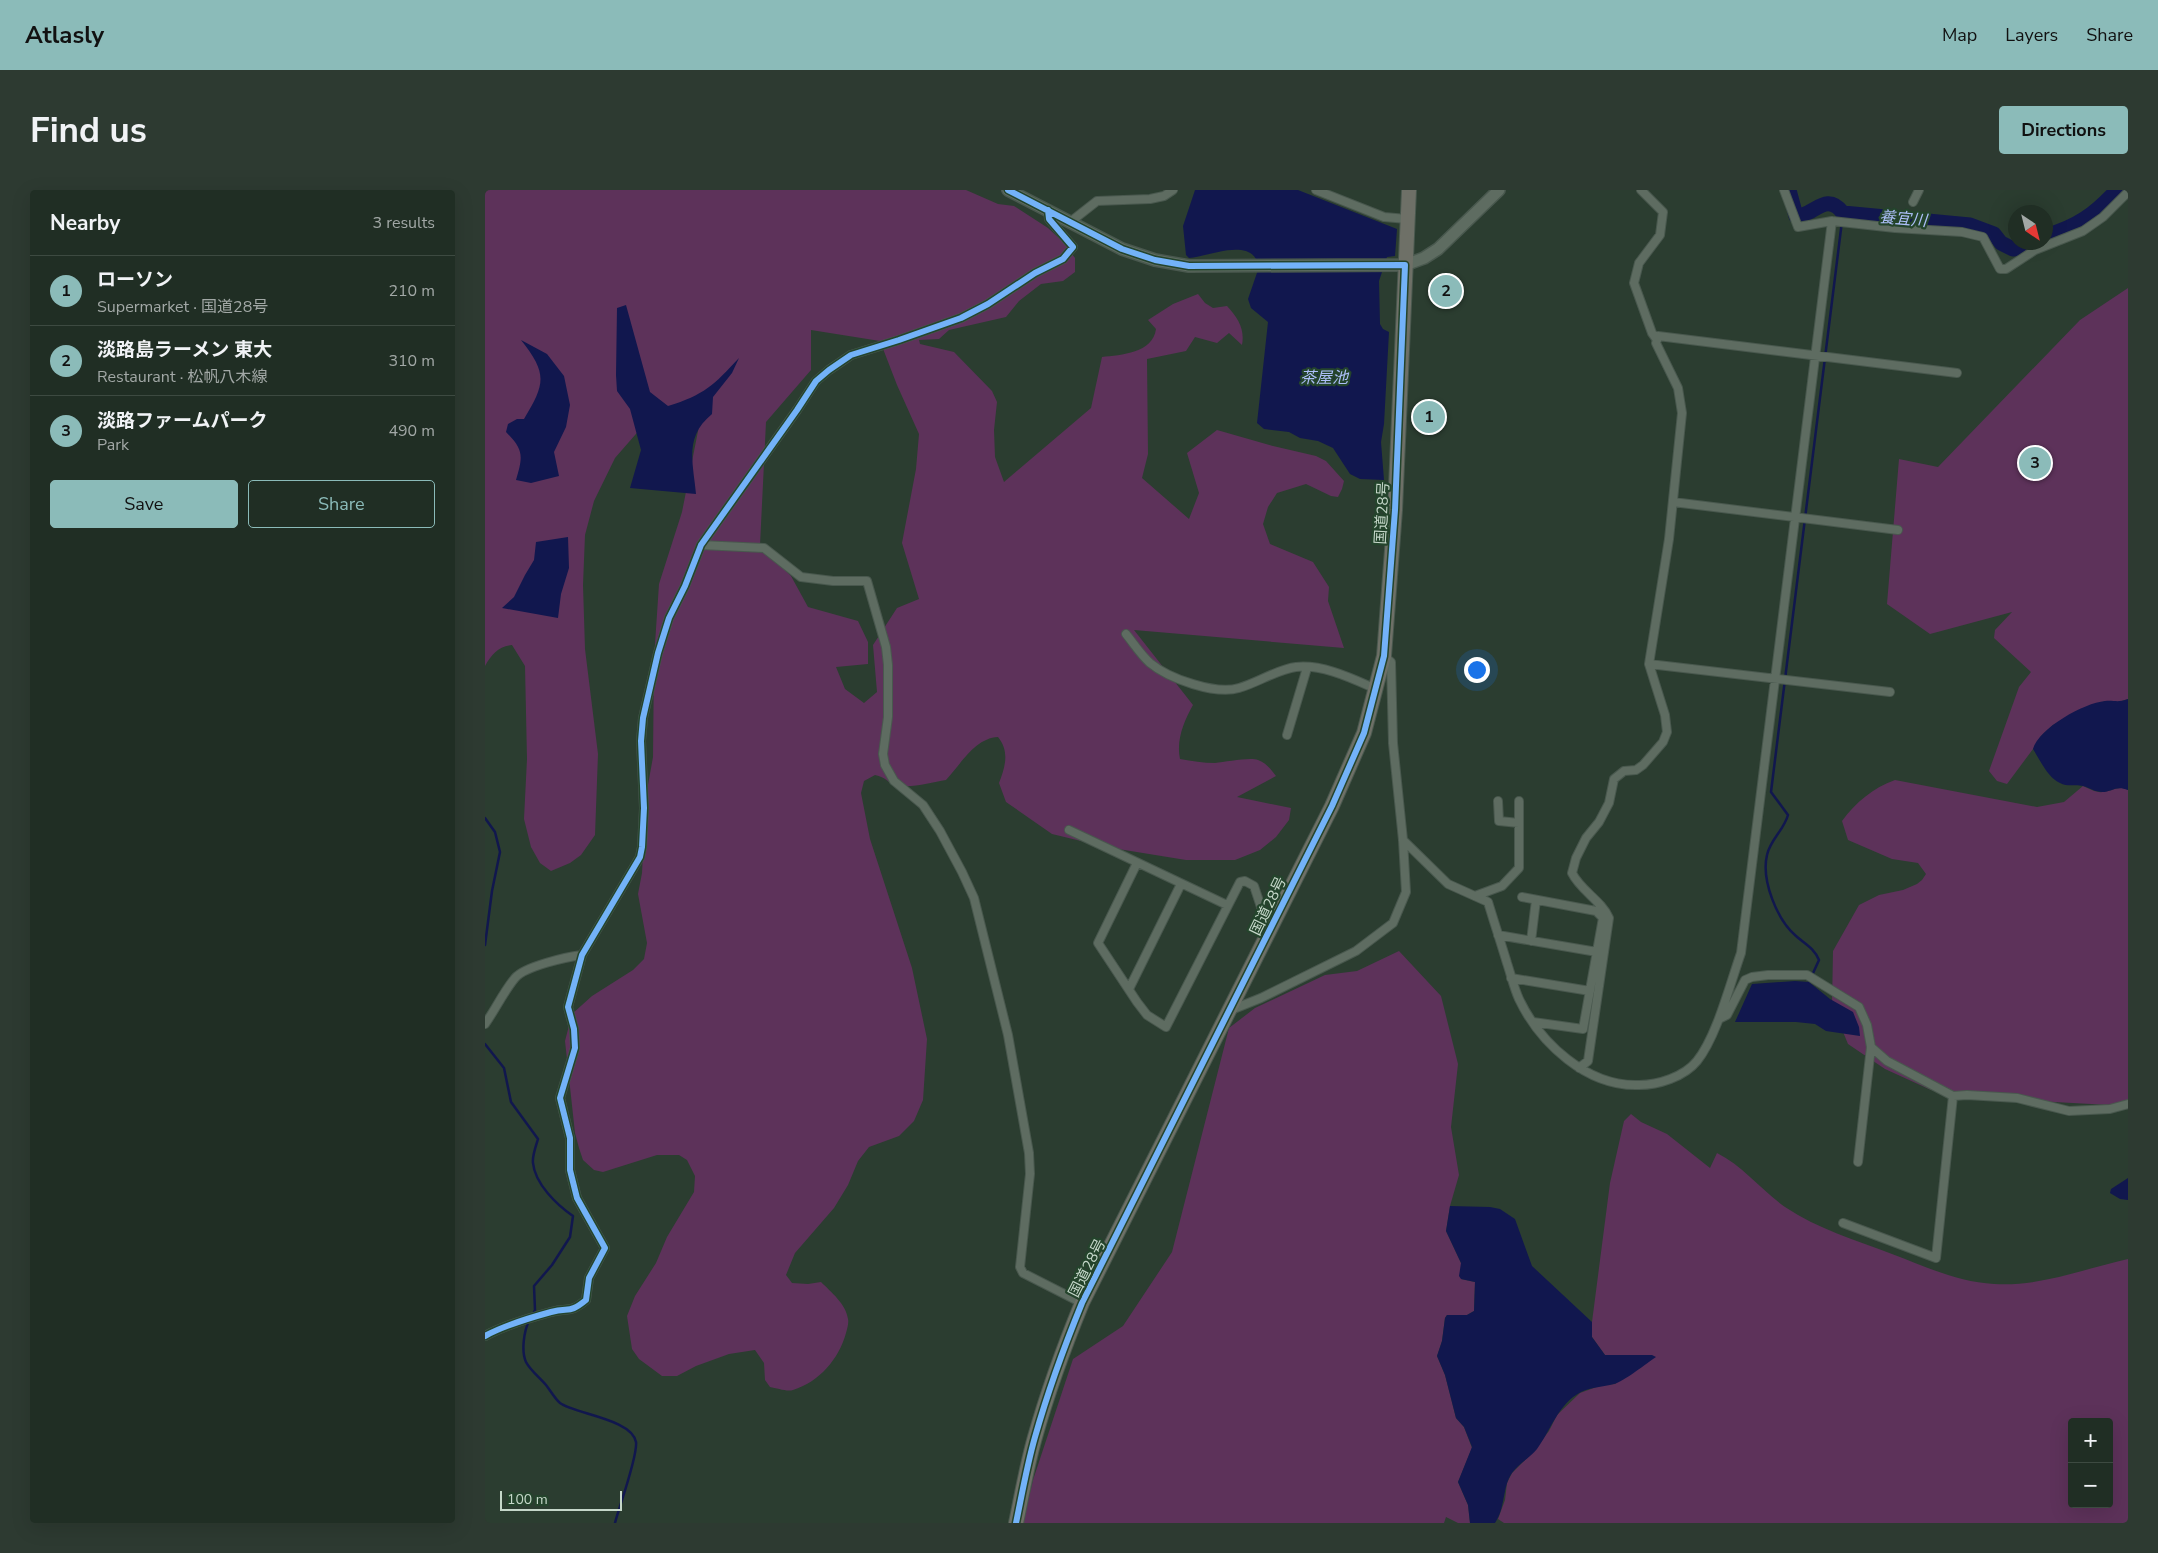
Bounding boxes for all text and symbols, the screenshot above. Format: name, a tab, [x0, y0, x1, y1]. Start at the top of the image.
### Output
text: Atlasly	[25, 19, 104, 51]
text: Map	[1942, 23, 1977, 47]
text: Layers	[2005, 23, 2058, 47]
text: Share	[2086, 23, 2133, 47]
button: Directions	[1999, 106, 2128, 154]
text: Find us	[30, 107, 147, 154]
north arrow	[2008, 205, 2053, 250]
water label: 養宜川	[1878, 206, 1930, 232]
text: Nearby	[50, 209, 120, 237]
text: 3 results	[373, 212, 435, 234]
text: ローソン	[97, 267, 173, 293]
pin: 2	[1430, 272, 1462, 310]
text: 1	[61, 280, 71, 302]
text: 210 m	[388, 280, 435, 302]
text: Supermarket · 国道28号	[97, 296, 268, 318]
text: 淡路島ラーメン 東大	[97, 337, 272, 363]
text: 2	[61, 350, 71, 372]
text: 310 m	[388, 350, 435, 372]
text: Restaurant · 松帆八木線	[97, 366, 267, 388]
water label: 茶屋池	[1300, 367, 1350, 389]
pin: 1	[1413, 398, 1445, 436]
text: 淡路ファームパーク	[97, 408, 267, 434]
text: 3	[61, 420, 71, 442]
text: 490 m	[388, 420, 435, 442]
text: Park	[97, 434, 129, 456]
pin: 3	[2019, 444, 2051, 482]
button: Save	[50, 480, 238, 528]
button: Share	[248, 480, 435, 528]
street label: 国道28号	[1370, 481, 1394, 545]
your location	[1464, 657, 1490, 683]
street label: 国道28号	[1245, 873, 1291, 939]
street label: 国道28号	[1064, 1235, 1110, 1301]
map controls	[2068, 1418, 2113, 1508]
button: +	[2068, 1418, 2113, 1463]
button: −	[2068, 1463, 2113, 1508]
scale bar	[500, 1488, 623, 1511]
text: 100 m	[507, 1490, 548, 1509]

